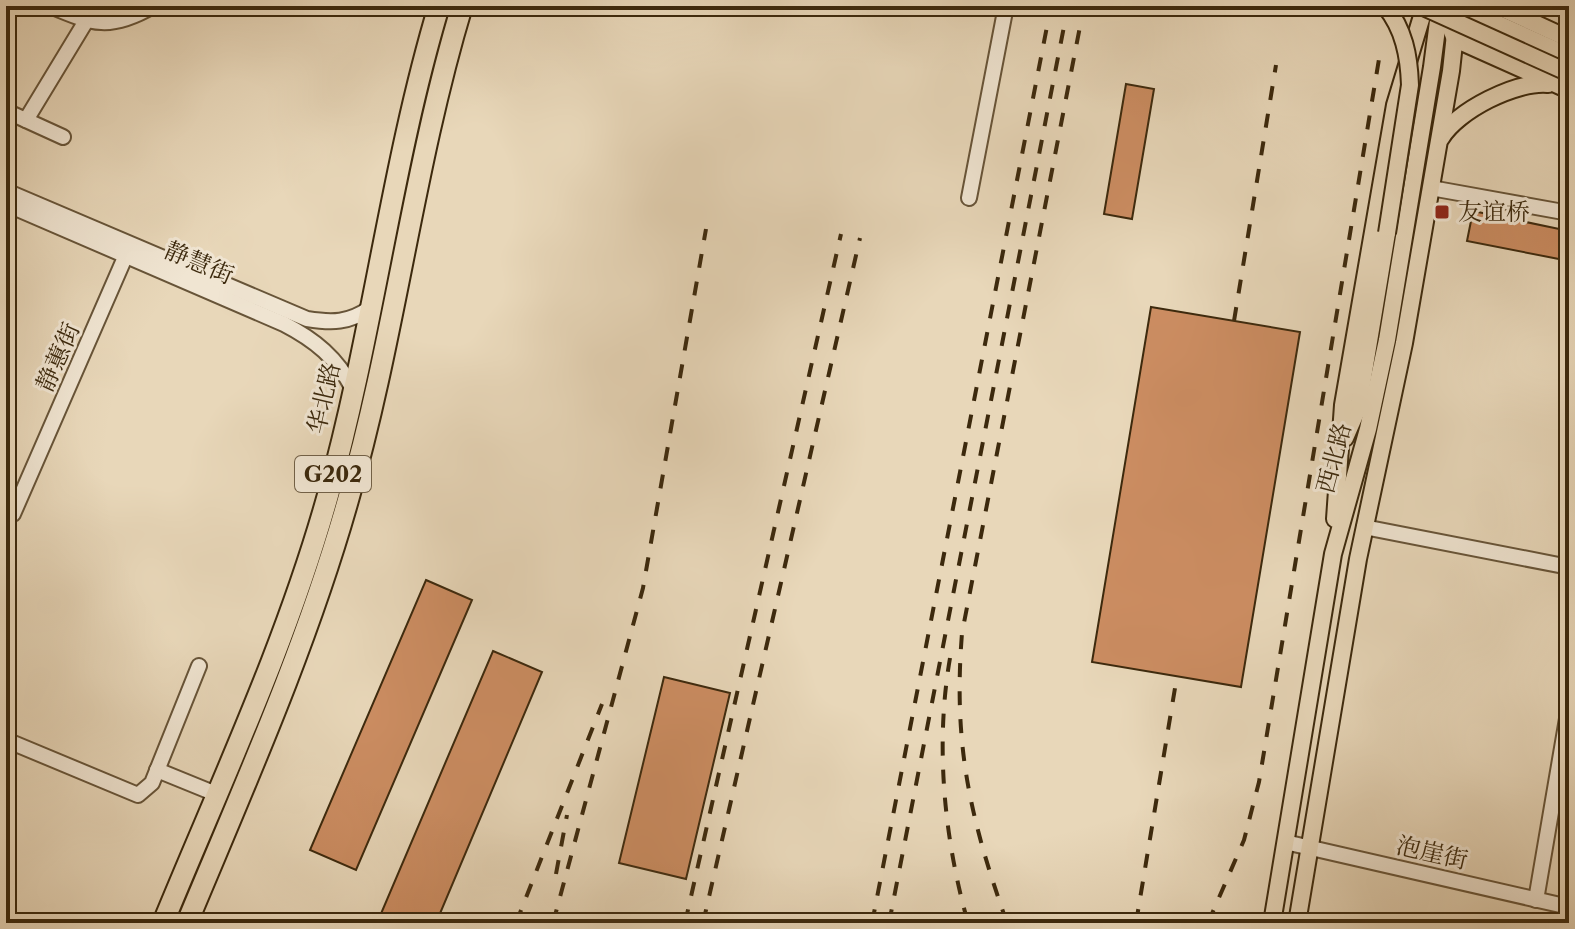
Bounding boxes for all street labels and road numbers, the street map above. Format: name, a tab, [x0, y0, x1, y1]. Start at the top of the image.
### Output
street label: 静慧街	[160, 235, 238, 290]
street label: 静蕙街	[30, 318, 85, 396]
street label: 华北路	[301, 360, 346, 436]
street label: 西北路	[1310, 419, 1357, 496]
road number: G202	[295, 456, 371, 492]
street label: 泡崖街	[1394, 830, 1470, 875]

